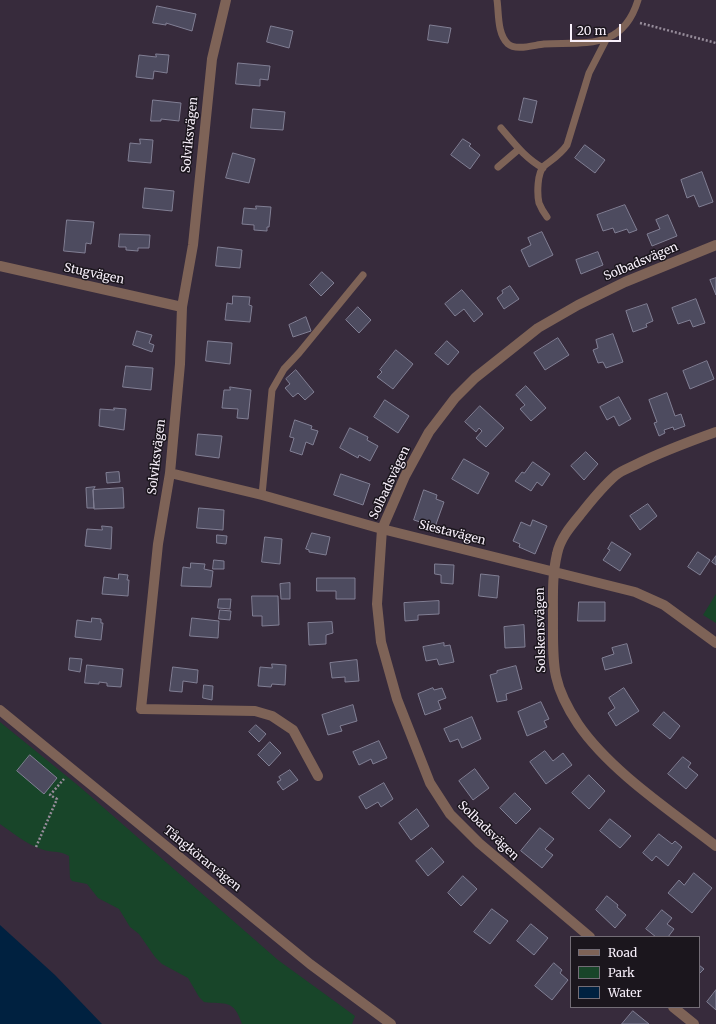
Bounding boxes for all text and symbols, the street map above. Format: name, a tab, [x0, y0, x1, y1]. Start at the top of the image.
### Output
scale bar	[572, 16, 623, 42]
text: 20 m	[577, 23, 606, 38]
street label: Solviksvägen	[179, 96, 201, 174]
street label: Solbadsvägen	[602, 240, 680, 284]
street label: Stugvägen	[63, 261, 125, 287]
street label: Solviksvägen	[145, 418, 169, 496]
street label: Solbadsvägen	[367, 444, 413, 522]
street label: Siestavägen	[417, 518, 487, 548]
street label: Solskensvägen	[533, 587, 549, 673]
street label: Solbadsvägen	[454, 798, 522, 864]
street label: Tångkörarvägen	[160, 823, 244, 895]
legend	[570, 936, 700, 1008]
text: Road	[608, 945, 637, 960]
text: Park	[608, 965, 635, 980]
text: Water	[608, 985, 642, 1000]

